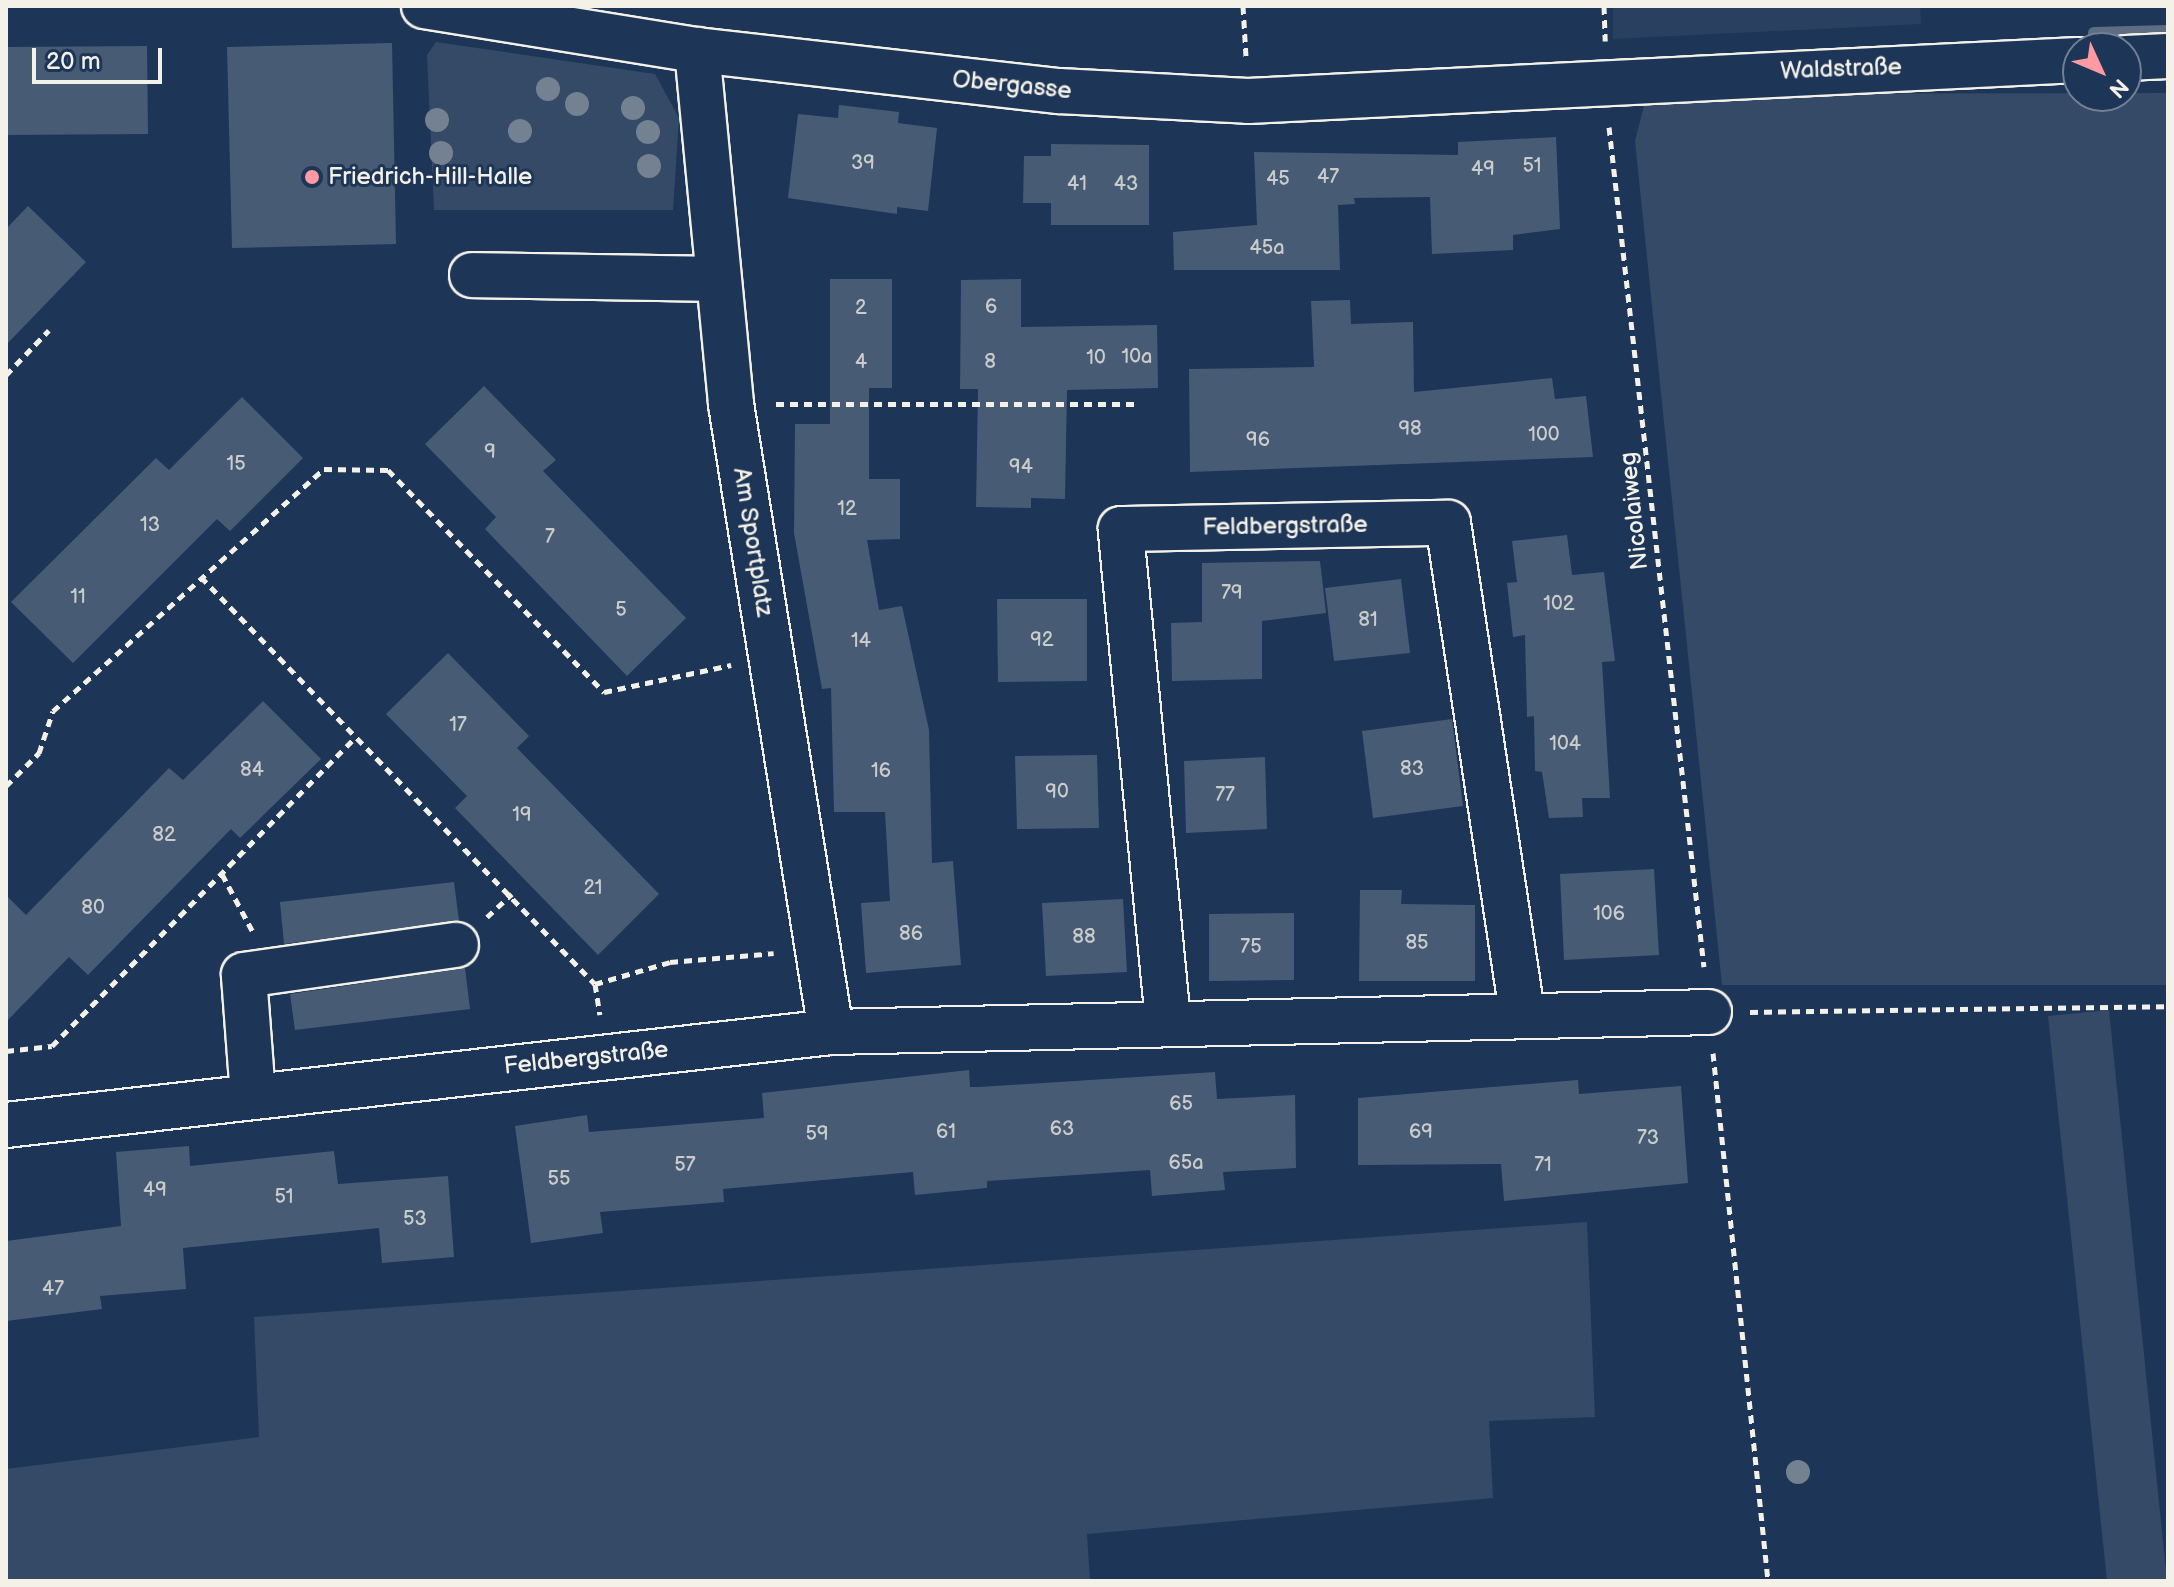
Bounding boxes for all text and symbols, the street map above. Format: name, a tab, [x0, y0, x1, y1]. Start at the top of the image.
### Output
scale bar	[36, 32, 166, 82]
north arrow	[2062, 32, 2142, 112]
text: 20 m	[46, 47, 101, 76]
street label: Waldstraße	[1780, 52, 1902, 86]
street label: Obergasse	[951, 64, 1073, 106]
text: N	[2103, 72, 2134, 103]
house number: 39	[851, 151, 875, 175]
house number: 51	[1522, 154, 1542, 178]
house number: 49	[1471, 157, 1495, 181]
place label: Friedrich-Hill-Halle	[328, 163, 532, 191]
house number: 47	[1317, 165, 1339, 189]
house number: 45	[1266, 167, 1290, 191]
marker: Friedrich-Hill-Halle	[303, 168, 321, 186]
house number: 41	[1067, 172, 1087, 196]
house number: 43	[1114, 172, 1138, 196]
house number: 45a	[1250, 236, 1284, 260]
house number: 6	[985, 295, 997, 319]
house number: 2	[855, 296, 867, 320]
house number: 10a	[1122, 345, 1152, 369]
house number: 10	[1086, 346, 1106, 370]
house number: 4	[855, 350, 867, 374]
house number: 8	[984, 350, 996, 374]
house number: 98	[1398, 417, 1422, 441]
house number: 100	[1528, 423, 1560, 447]
house number: 96	[1246, 428, 1270, 452]
house number: 9	[484, 440, 496, 464]
street label: Nicolaiweg	[1613, 451, 1655, 571]
house number: 15	[226, 452, 246, 476]
house number: 94	[1009, 455, 1033, 479]
street label: Am Sportplatz	[727, 465, 779, 619]
house number: 12	[837, 497, 857, 521]
street label: Feldbergstraße	[1202, 510, 1368, 542]
house number: 13	[140, 513, 160, 537]
house number: 7	[545, 525, 555, 549]
house number: 79	[1221, 581, 1243, 605]
house number: 11	[70, 585, 86, 609]
house number: 102	[1543, 592, 1575, 616]
house number: 5	[615, 598, 627, 622]
house number: 81	[1358, 608, 1378, 632]
house number: 92	[1030, 628, 1054, 652]
house number: 14	[851, 629, 871, 653]
house number: 17	[449, 713, 467, 737]
house number: 104	[1549, 732, 1581, 756]
house number: 83	[1400, 757, 1424, 781]
house number: 84	[240, 758, 264, 782]
house number: 16	[871, 759, 891, 783]
house number: 90	[1045, 780, 1069, 804]
house number: 77	[1215, 783, 1235, 807]
house number: 19	[512, 803, 532, 827]
house number: 82	[152, 823, 176, 847]
house number: 21	[583, 876, 603, 900]
house number: 80	[81, 896, 105, 920]
house number: 106	[1593, 902, 1625, 926]
house number: 86	[899, 922, 923, 946]
house number: 88	[1072, 925, 1096, 949]
house number: 85	[1405, 931, 1429, 955]
house number: 75	[1240, 935, 1262, 959]
street label: Feldbergstraße	[502, 1035, 670, 1081]
house number: 65	[1169, 1092, 1193, 1116]
house number: 63	[1050, 1117, 1074, 1141]
house number: 61	[936, 1120, 956, 1144]
house number: 69	[1409, 1120, 1433, 1144]
house number: 59	[805, 1122, 829, 1146]
house number: 73	[1637, 1126, 1659, 1150]
house number: 65a	[1169, 1151, 1203, 1175]
house number: 57	[674, 1153, 696, 1177]
house number: 71	[1534, 1153, 1552, 1177]
house number: 55	[548, 1167, 570, 1191]
house number: 49	[143, 1178, 167, 1202]
house number: 51	[274, 1185, 294, 1209]
house number: 53	[403, 1207, 427, 1231]
house number: 47	[42, 1277, 64, 1301]

